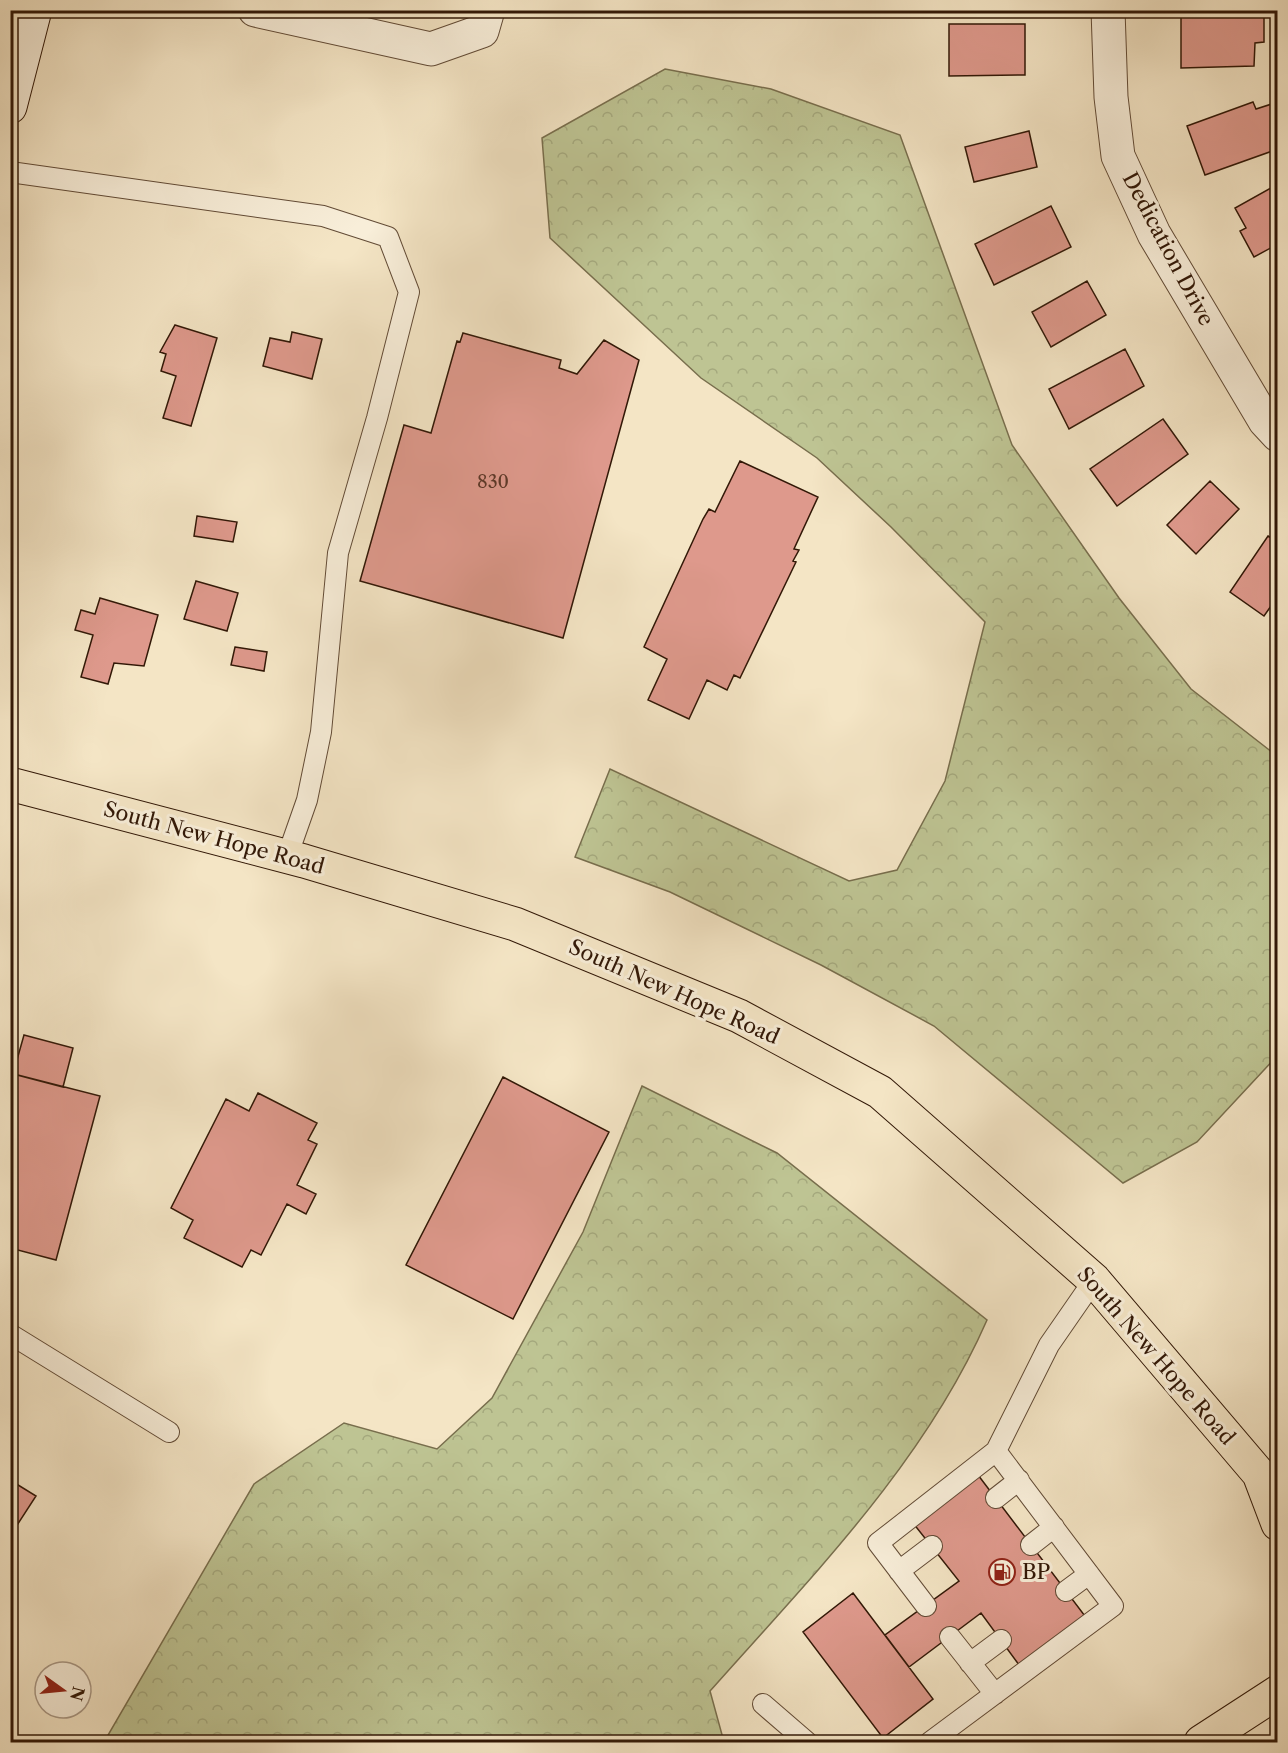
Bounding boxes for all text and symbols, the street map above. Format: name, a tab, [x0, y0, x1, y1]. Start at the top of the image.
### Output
street label: Dedication Drive	[1117, 168, 1219, 330]
house number: 830	[477, 471, 509, 493]
street label: South New Hope Road	[101, 796, 328, 879]
street label: South New Hope Road	[565, 934, 783, 1049]
street label: South New Hope Road	[1072, 1262, 1241, 1450]
fuel station icon: BP	[987, 1557, 1017, 1587]
place label: BP	[1022, 1559, 1051, 1584]
north arrow	[33, 1660, 93, 1720]
text: N	[66, 1685, 89, 1703]

